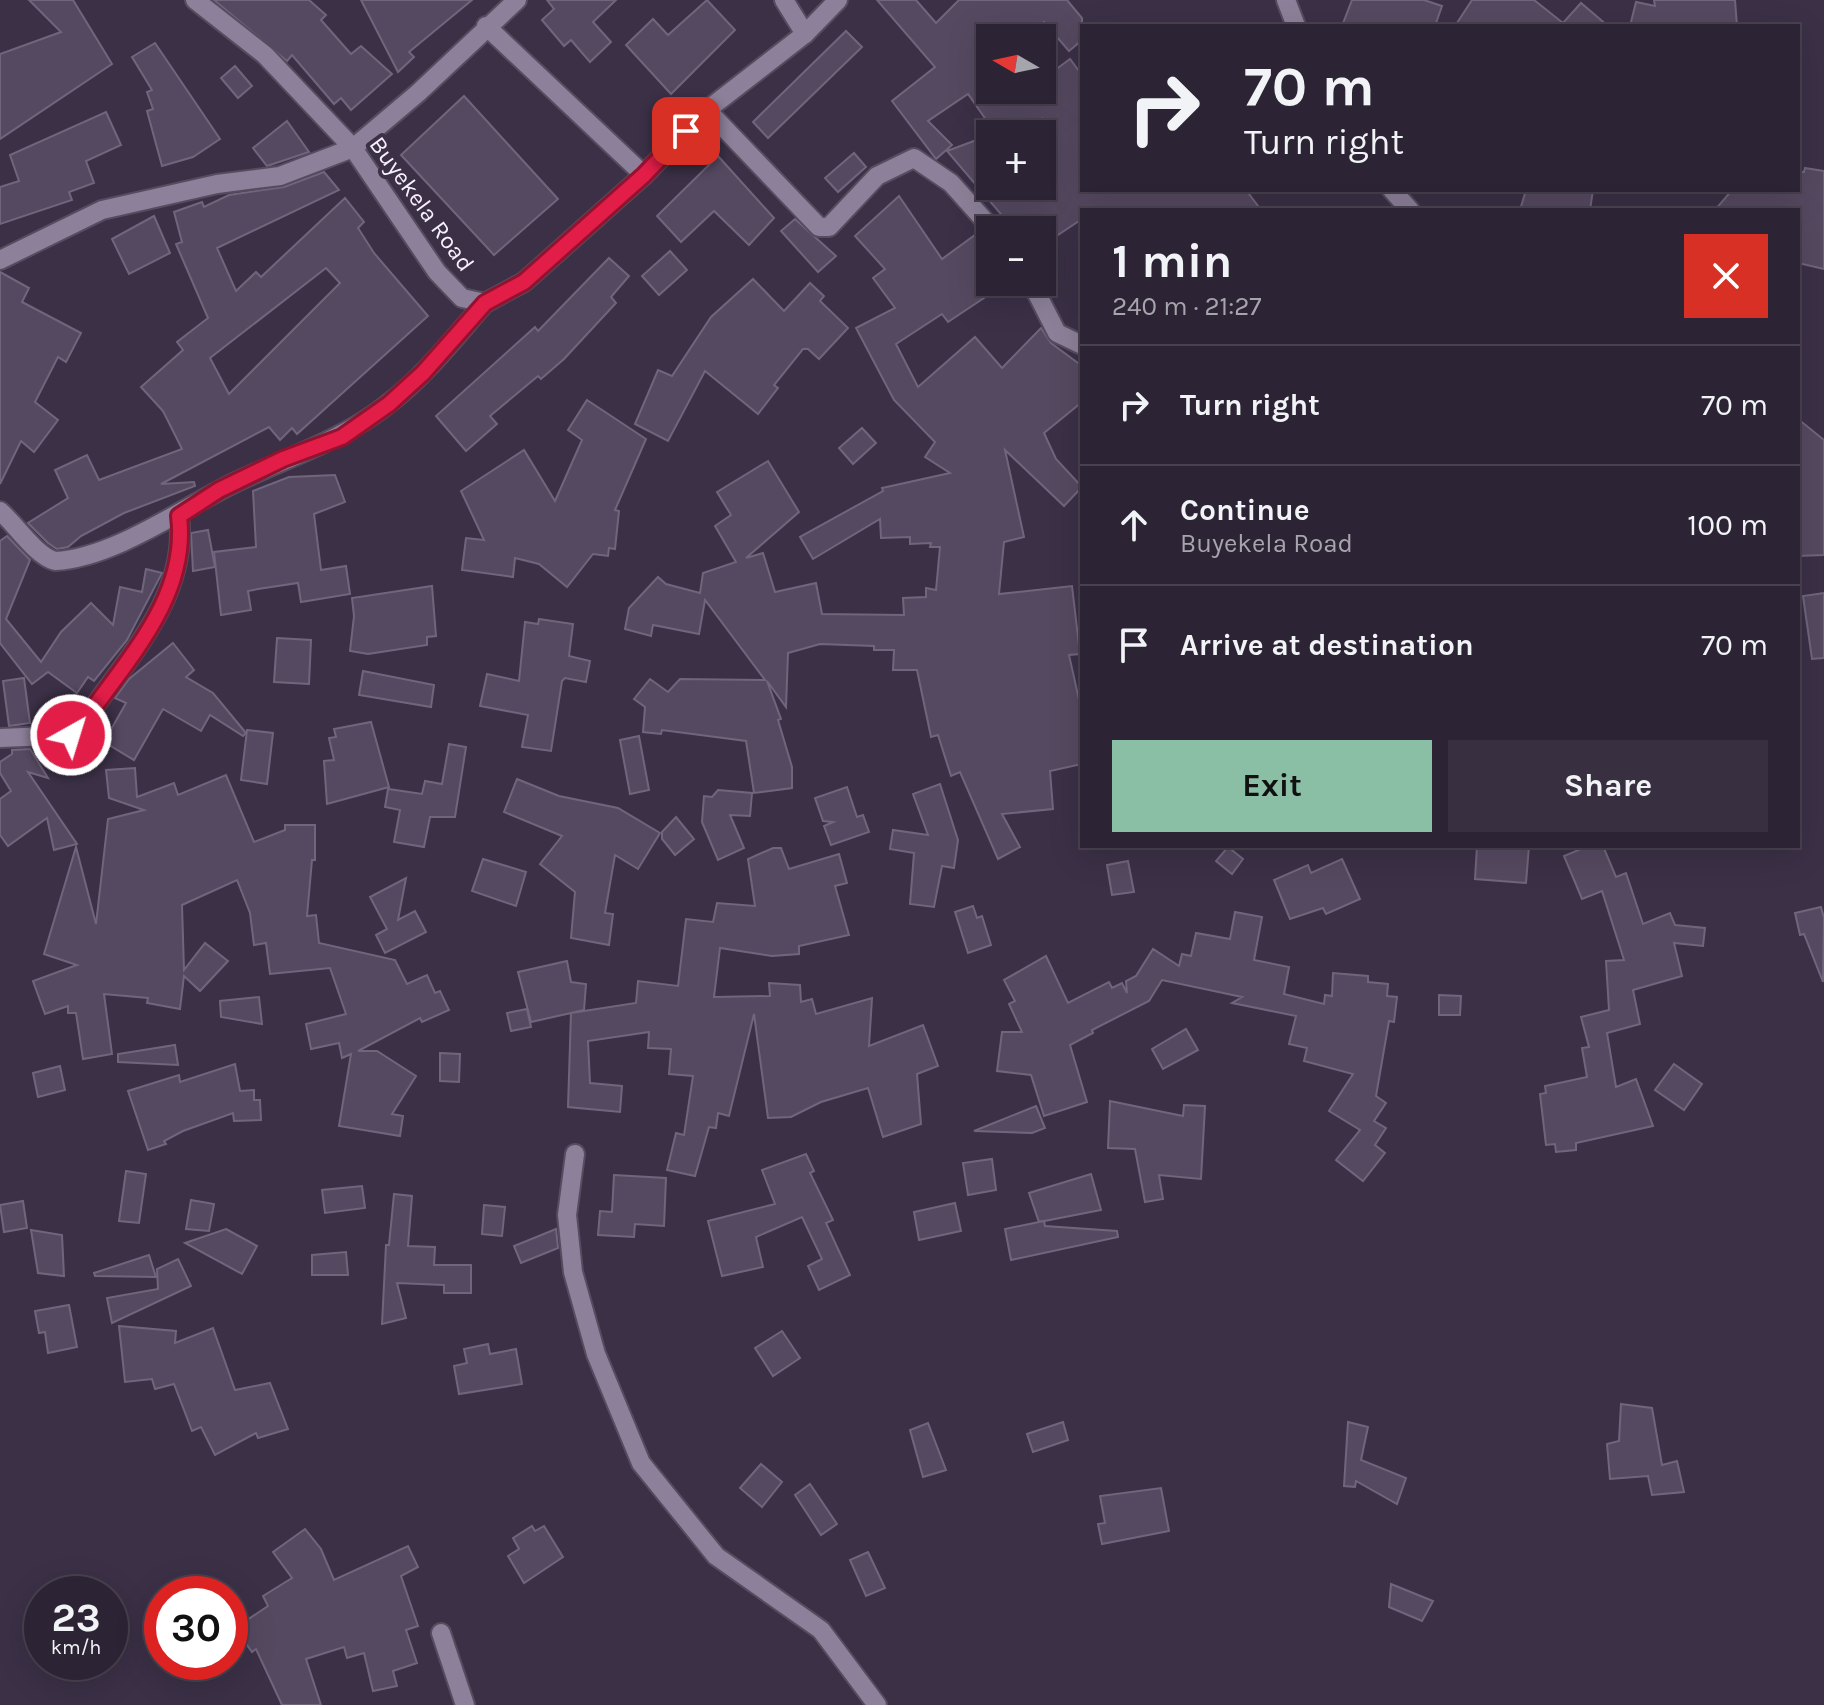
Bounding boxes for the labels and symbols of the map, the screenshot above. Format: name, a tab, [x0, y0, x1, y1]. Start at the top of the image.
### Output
north arrow	[976, 24, 1056, 104]
pin	[652, 97, 720, 165]
street label: Buyekela Road	[364, 131, 480, 277]
position arrow	[29, 693, 113, 777]
speed limit sign: 30	[144, 1576, 248, 1680]

